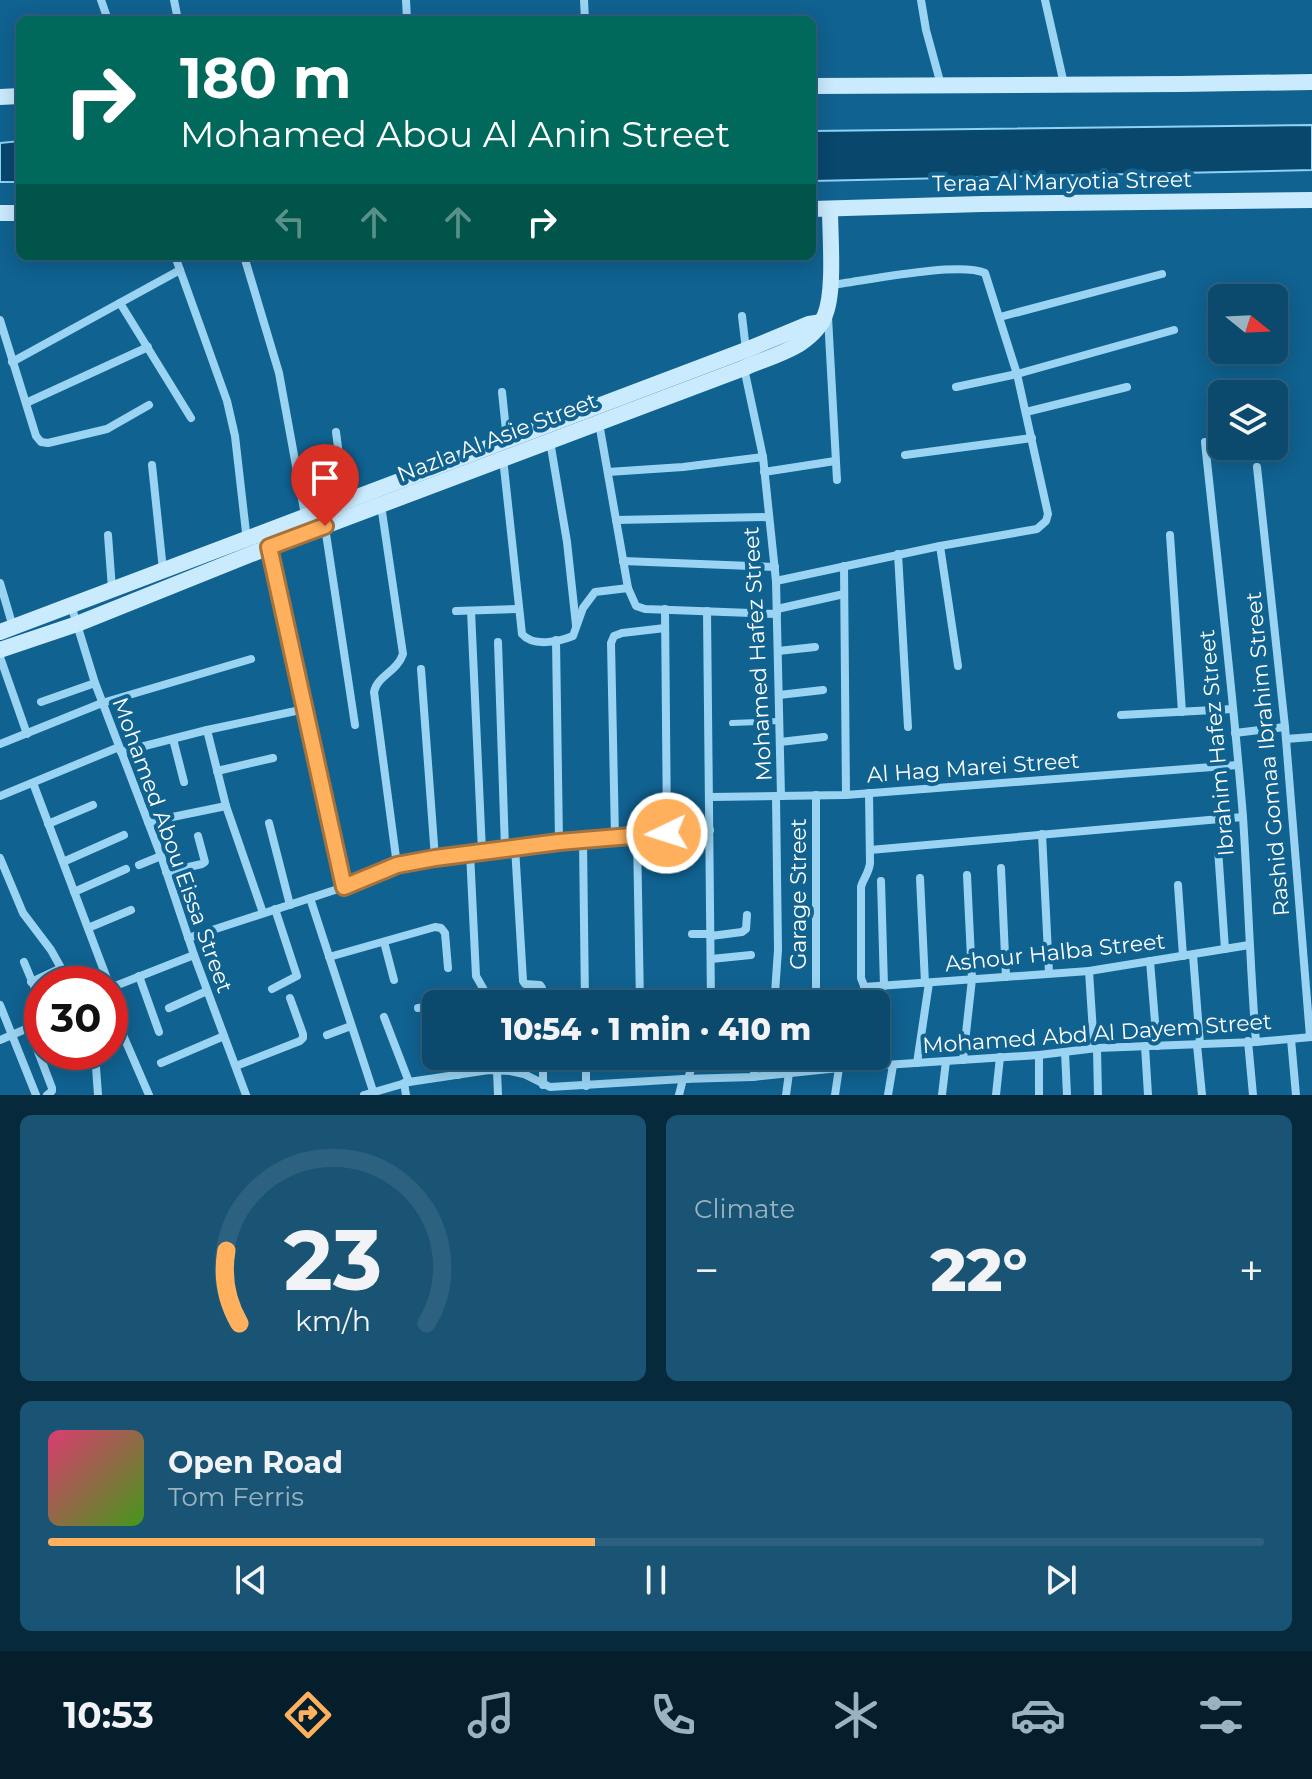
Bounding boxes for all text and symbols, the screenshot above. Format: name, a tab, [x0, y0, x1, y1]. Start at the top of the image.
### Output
text: 180 m	[180, 44, 352, 112]
icon: right	[48, 48, 152, 152]
text: Mohamed Abou Al Anin Street	[180, 112, 730, 156]
street label: Teraa Al Maryotia Street	[932, 166, 1192, 197]
icon: left	[268, 200, 312, 244]
icon: ahead	[352, 200, 396, 244]
icon: ahead	[436, 200, 480, 244]
icon: right	[520, 200, 564, 244]
north arrow	[1208, 284, 1288, 364]
map controls	[1208, 284, 1288, 460]
button: layers	[1208, 380, 1288, 460]
street label: Nazla Al Asie Street	[393, 387, 601, 488]
pin	[291, 444, 359, 526]
icon: arrive	[303, 456, 347, 500]
street label: Mohamed Hafez Street	[737, 526, 778, 782]
street label: Rashid Gomaa Ibrahim Street	[1240, 590, 1295, 917]
street label: Ibrahim Hafez Street	[1193, 629, 1240, 857]
street label: Mohamed Abou Eissa Street	[106, 694, 239, 997]
street label: Al Hag Marei Street	[866, 747, 1080, 788]
position arrow	[625, 791, 709, 875]
street label: Garage Street	[785, 818, 812, 970]
street label: Ashour Halba Street	[944, 927, 1167, 977]
speed limit sign: 30	[24, 966, 128, 1070]
street label: Mohamed Abd Al Dayem Street	[922, 1008, 1273, 1059]
text: 10:54 · 1 min · 410 m	[501, 1011, 811, 1048]
text: Climate	[694, 1193, 795, 1225]
text: 23	[284, 1209, 382, 1311]
text: 22°	[931, 1233, 1027, 1306]
text: −	[694, 1243, 719, 1297]
text: +	[1239, 1243, 1264, 1297]
text: km/h	[295, 1303, 371, 1338]
text: Open Road	[168, 1444, 343, 1481]
text: Tom Ferris	[168, 1481, 304, 1513]
icon: previous	[229, 1558, 273, 1602]
icon: pause	[634, 1558, 678, 1602]
icon: next	[1039, 1558, 1083, 1602]
icon: directions	[280, 1687, 336, 1743]
icon: music	[463, 1687, 519, 1743]
icon: phone	[645, 1687, 701, 1743]
icon: climate	[828, 1687, 884, 1743]
icon: car	[1010, 1687, 1066, 1743]
icon: filters	[1193, 1687, 1249, 1743]
text: 10:53	[63, 1693, 154, 1737]

